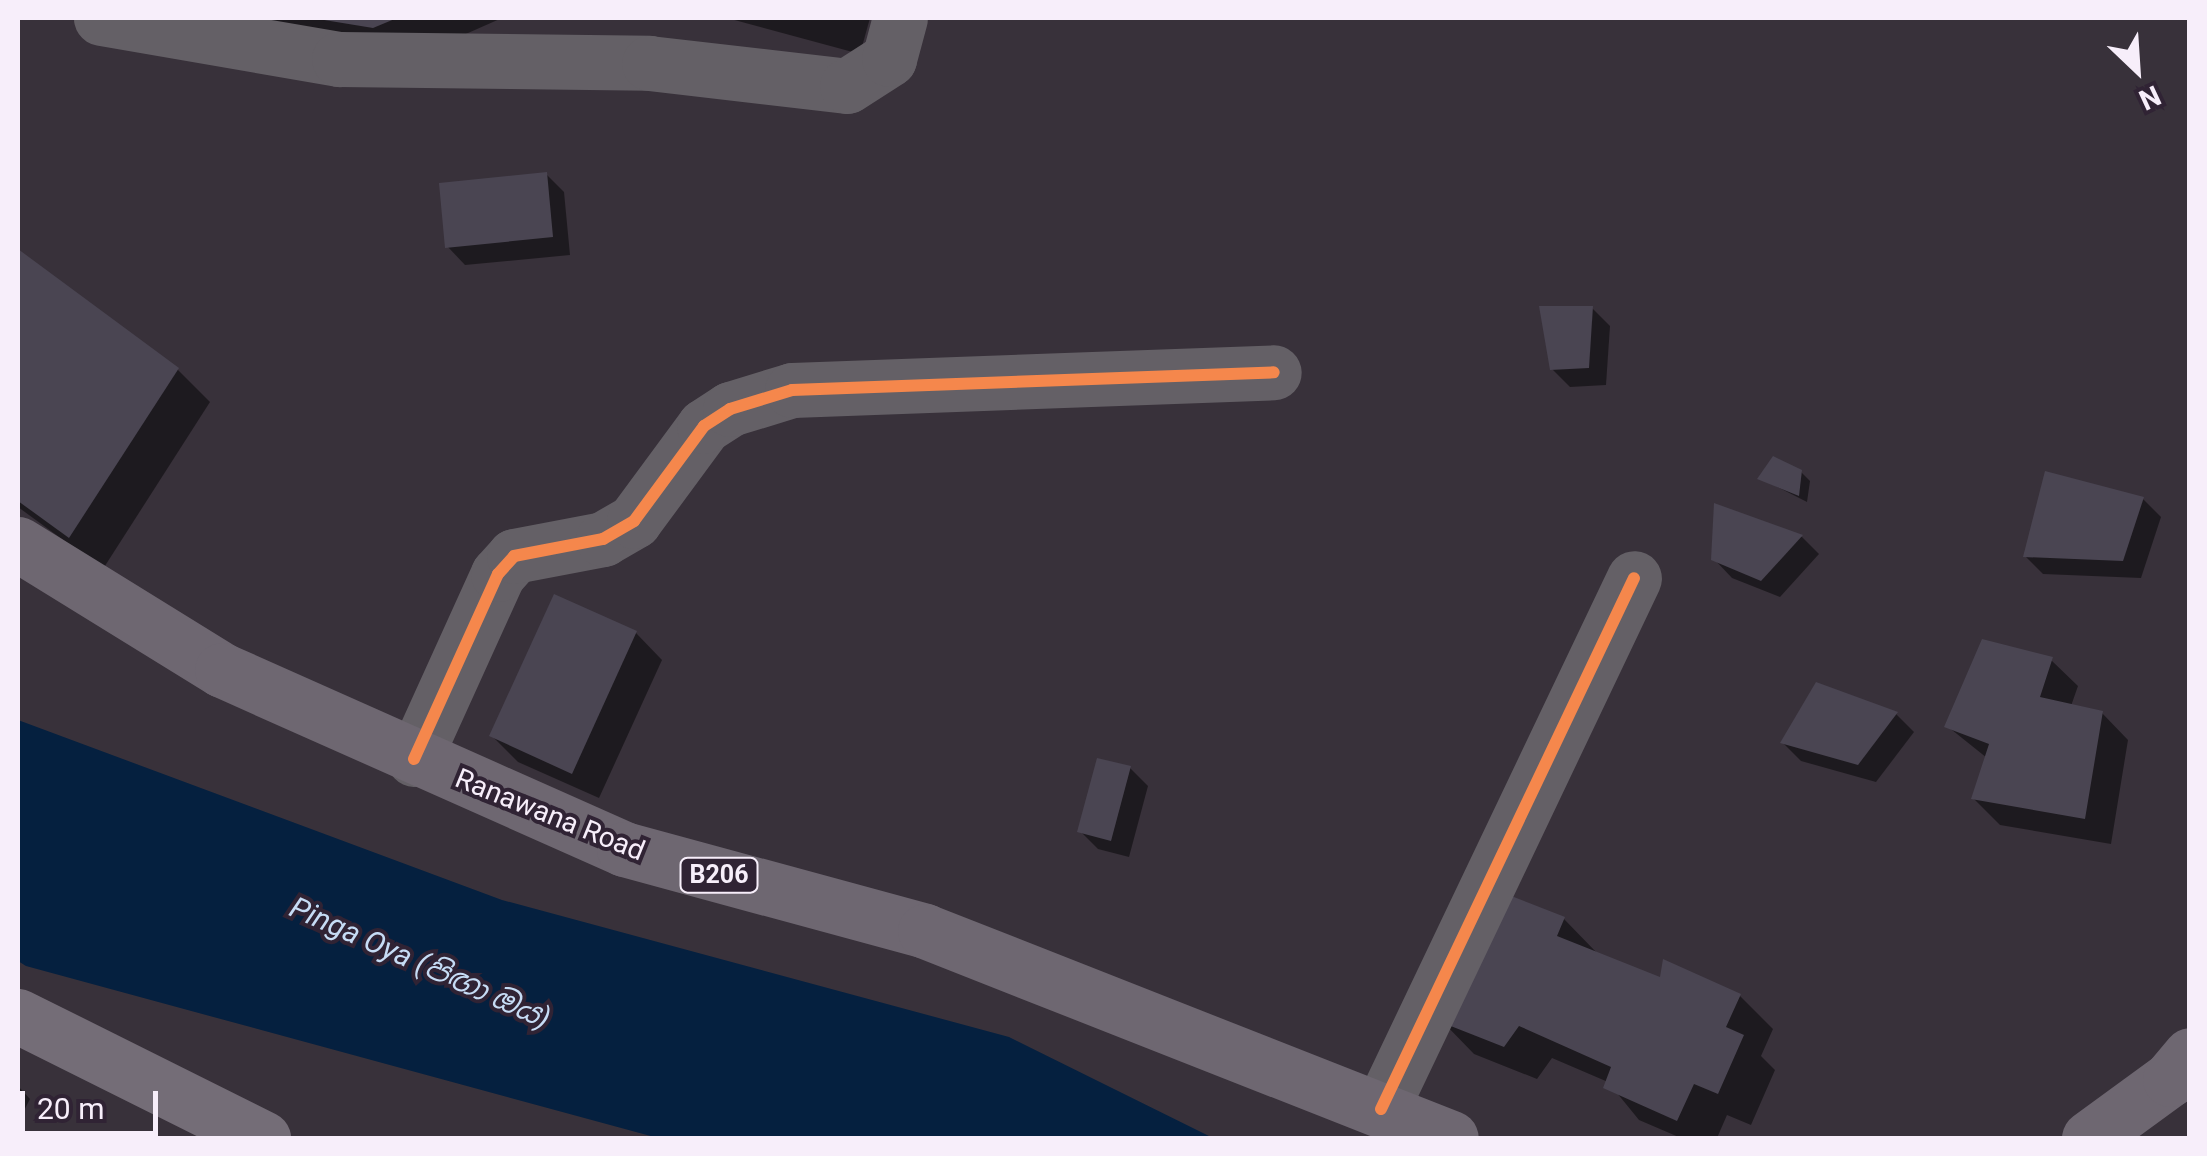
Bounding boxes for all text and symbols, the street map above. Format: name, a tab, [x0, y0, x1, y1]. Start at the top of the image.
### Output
north arrow	[2087, 20, 2187, 120]
text: N	[2134, 79, 2166, 117]
street label: Ranawana Road	[450, 762, 650, 868]
road number: B206	[679, 855, 759, 895]
water label: Pinga Oya (පිඟා ඔය)	[284, 889, 556, 1037]
scale bar	[25, 1071, 162, 1133]
text: 20 m	[37, 1091, 104, 1126]

